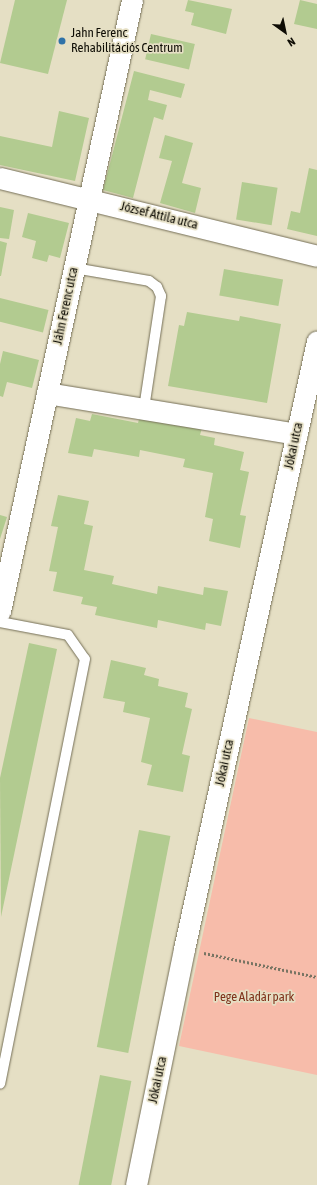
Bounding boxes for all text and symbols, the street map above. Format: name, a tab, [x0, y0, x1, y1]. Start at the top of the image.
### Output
north arrow	[265, 12, 305, 52]
place label: Jahn Ferenc Rehabilitációs Centrum	[71, 26, 183, 57]
marker: Jahn Ferenc Rehabilitációs Centrum	[56, 35, 68, 47]
text: N	[286, 35, 298, 49]
street label: József Attila utca	[119, 199, 199, 233]
street label: Jáhn Ferenc utca	[50, 266, 82, 346]
street label: Jókai utca	[281, 421, 307, 471]
street label: Jókai utca	[212, 738, 238, 788]
park label: Pege Aladár park	[214, 989, 294, 1005]
street label: Jókai utca	[145, 1055, 171, 1105]

